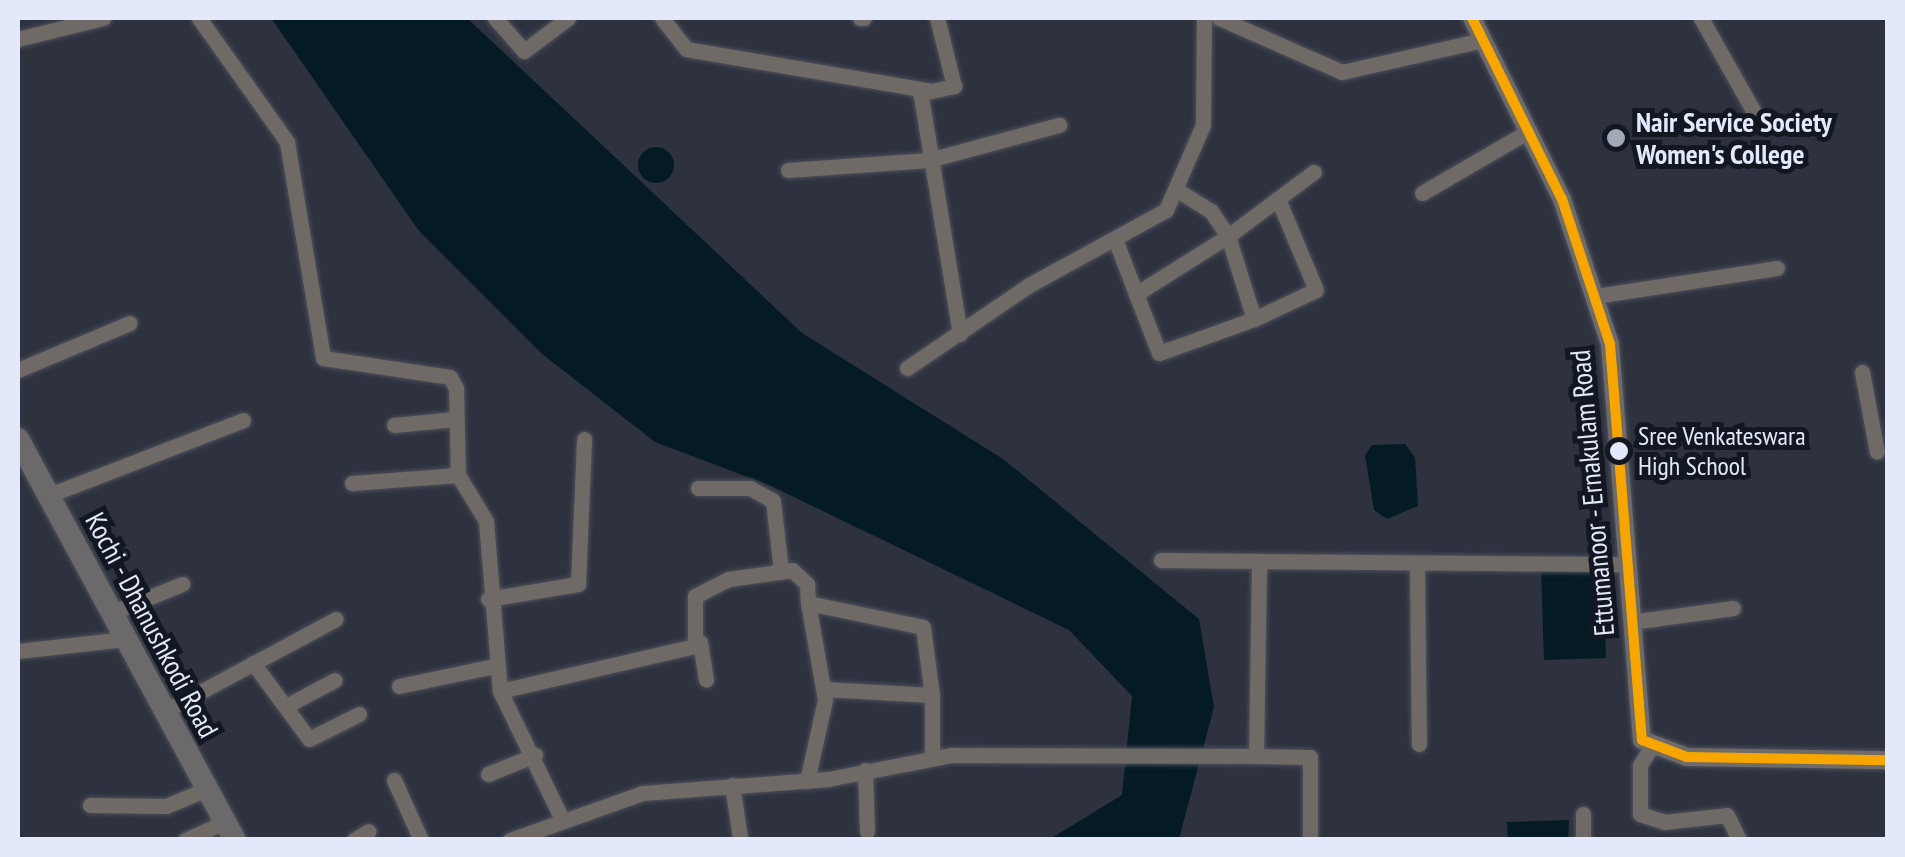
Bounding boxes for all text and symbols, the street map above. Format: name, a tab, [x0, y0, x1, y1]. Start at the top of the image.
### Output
place label: Nair Service Society Women's College	[1636, 105, 1832, 171]
marker: Nair Service Society Women's College	[1605, 127, 1627, 149]
street label: Ettumanoor - Ernakulam Road	[1563, 348, 1621, 638]
place label: Sree Venkateswara High School	[1638, 420, 1806, 482]
marker: Sree Venkateswara High School	[1609, 441, 1629, 461]
street label: Kochi - Dhanushkodi Road	[78, 506, 226, 744]

